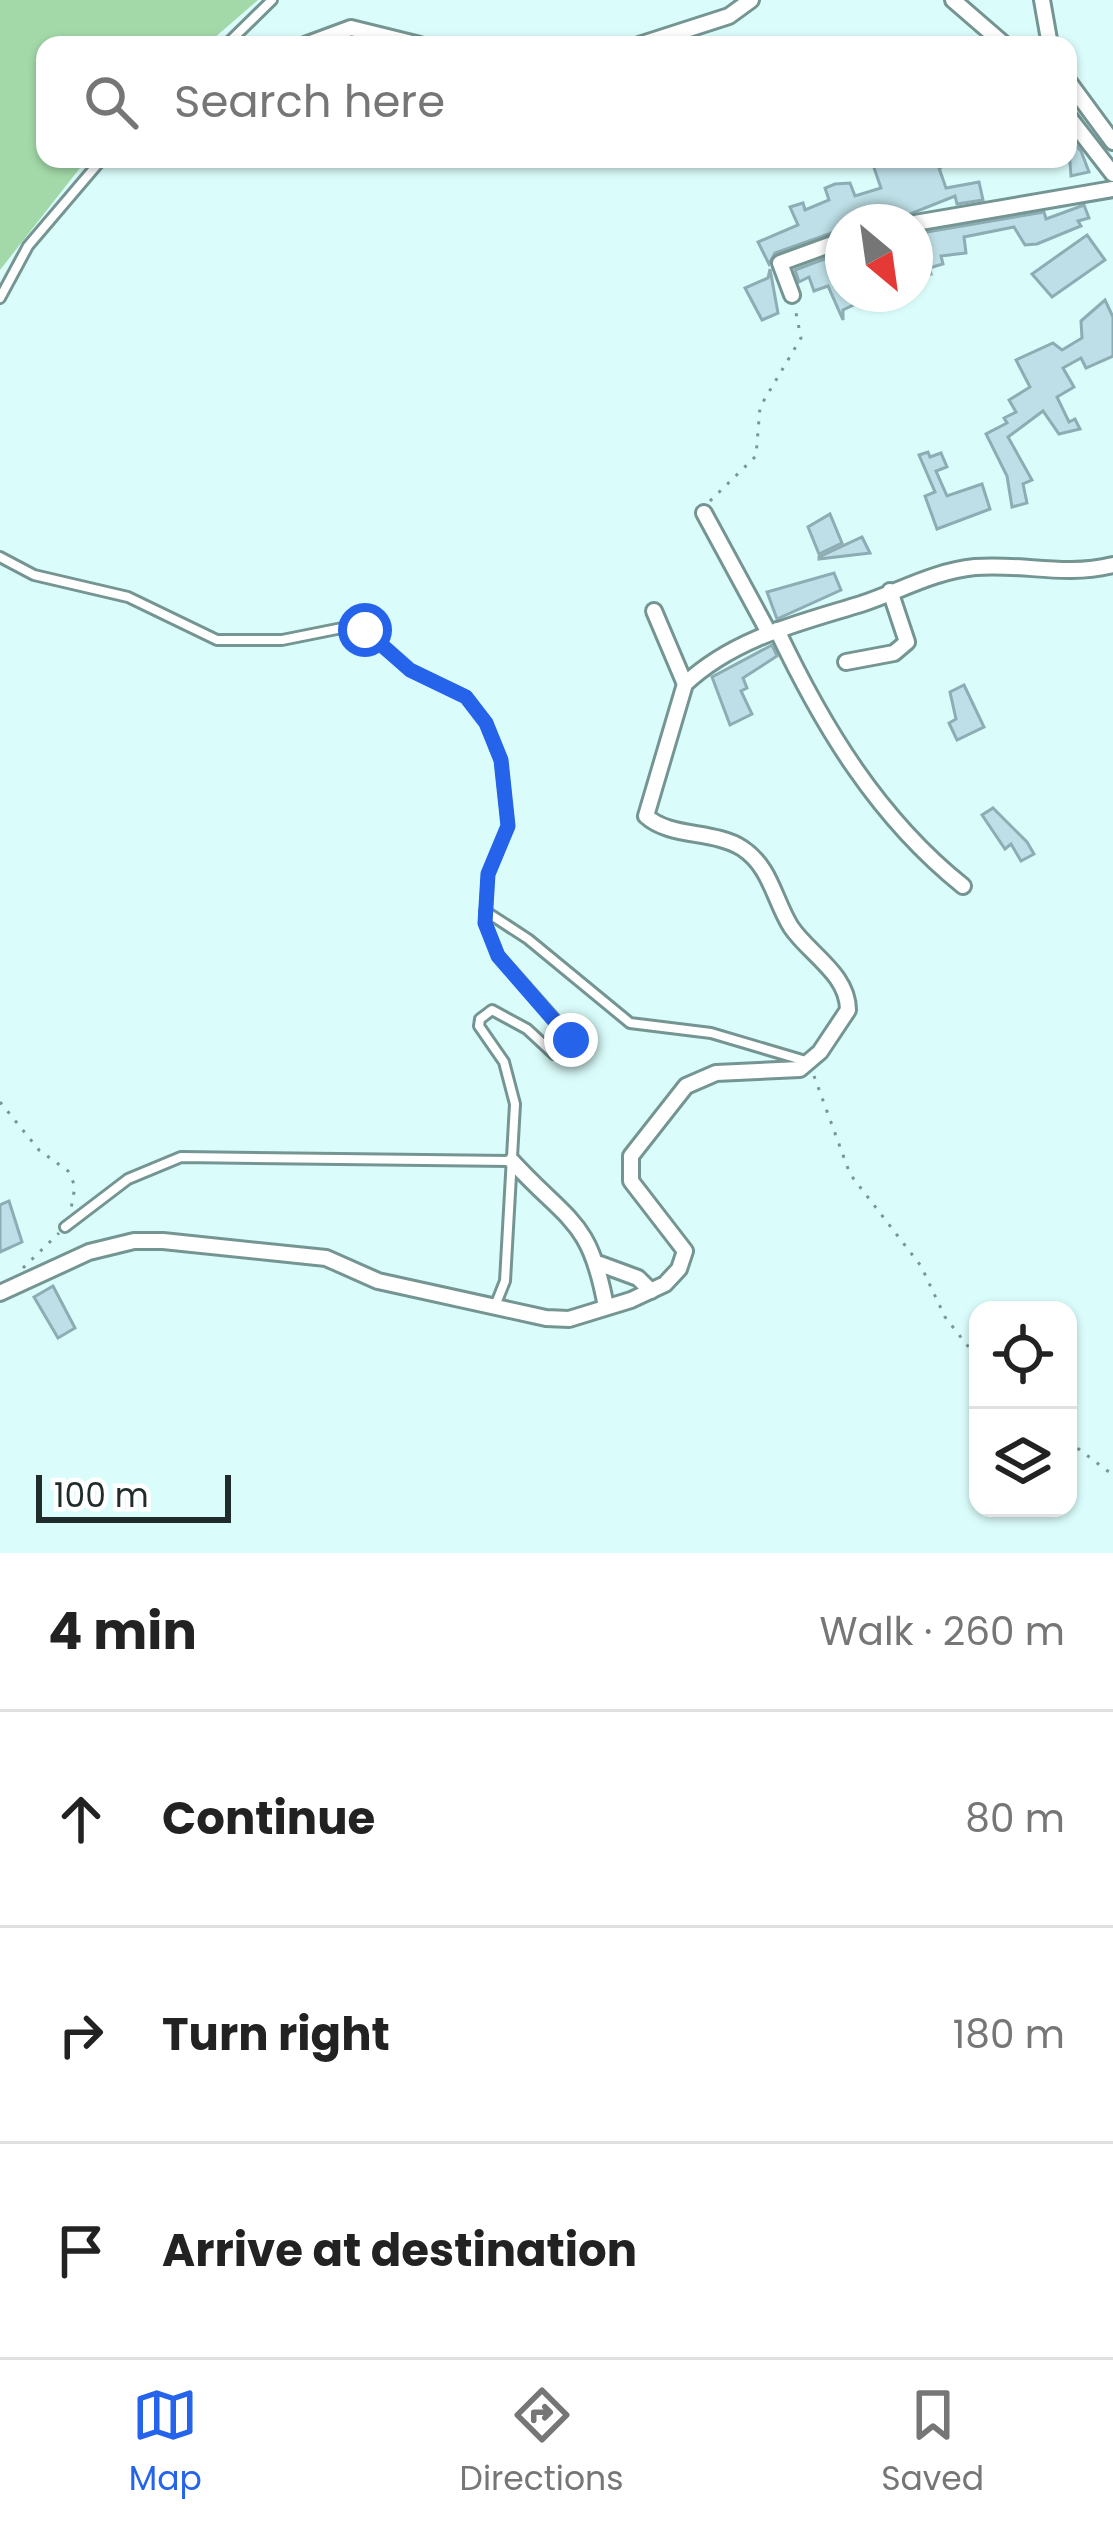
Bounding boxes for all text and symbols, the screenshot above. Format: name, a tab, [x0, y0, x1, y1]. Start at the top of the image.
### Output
search box	[36, 36, 1077, 168]
icon: search	[78, 69, 144, 135]
text: Search here	[174, 70, 445, 133]
north arrow	[825, 204, 933, 312]
route start	[338, 603, 392, 657]
route end	[544, 1013, 598, 1067]
map controls	[969, 1301, 1077, 1517]
button: locate	[969, 1301, 1077, 1409]
button: layers	[969, 1409, 1077, 1517]
scale bar	[36, 1469, 231, 1522]
text: 100 m	[54, 1472, 149, 1519]
text: 4 min	[48, 1595, 197, 1667]
text: Walk · 260 m	[820, 1604, 1065, 1659]
icon: ahead	[48, 1786, 114, 1852]
text: Continue	[162, 1787, 375, 1850]
text: 80 m	[965, 1791, 1065, 1846]
icon: right	[48, 2002, 114, 2068]
text: Turn right	[162, 2003, 390, 2066]
text: 180 m	[953, 2007, 1065, 2062]
icon: arrive	[48, 2218, 114, 2284]
text: Arrive at destination	[162, 2219, 637, 2282]
tab: Map	[129, 2382, 202, 2504]
tab: Directions	[460, 2382, 623, 2504]
tab: Saved	[881, 2382, 984, 2504]

